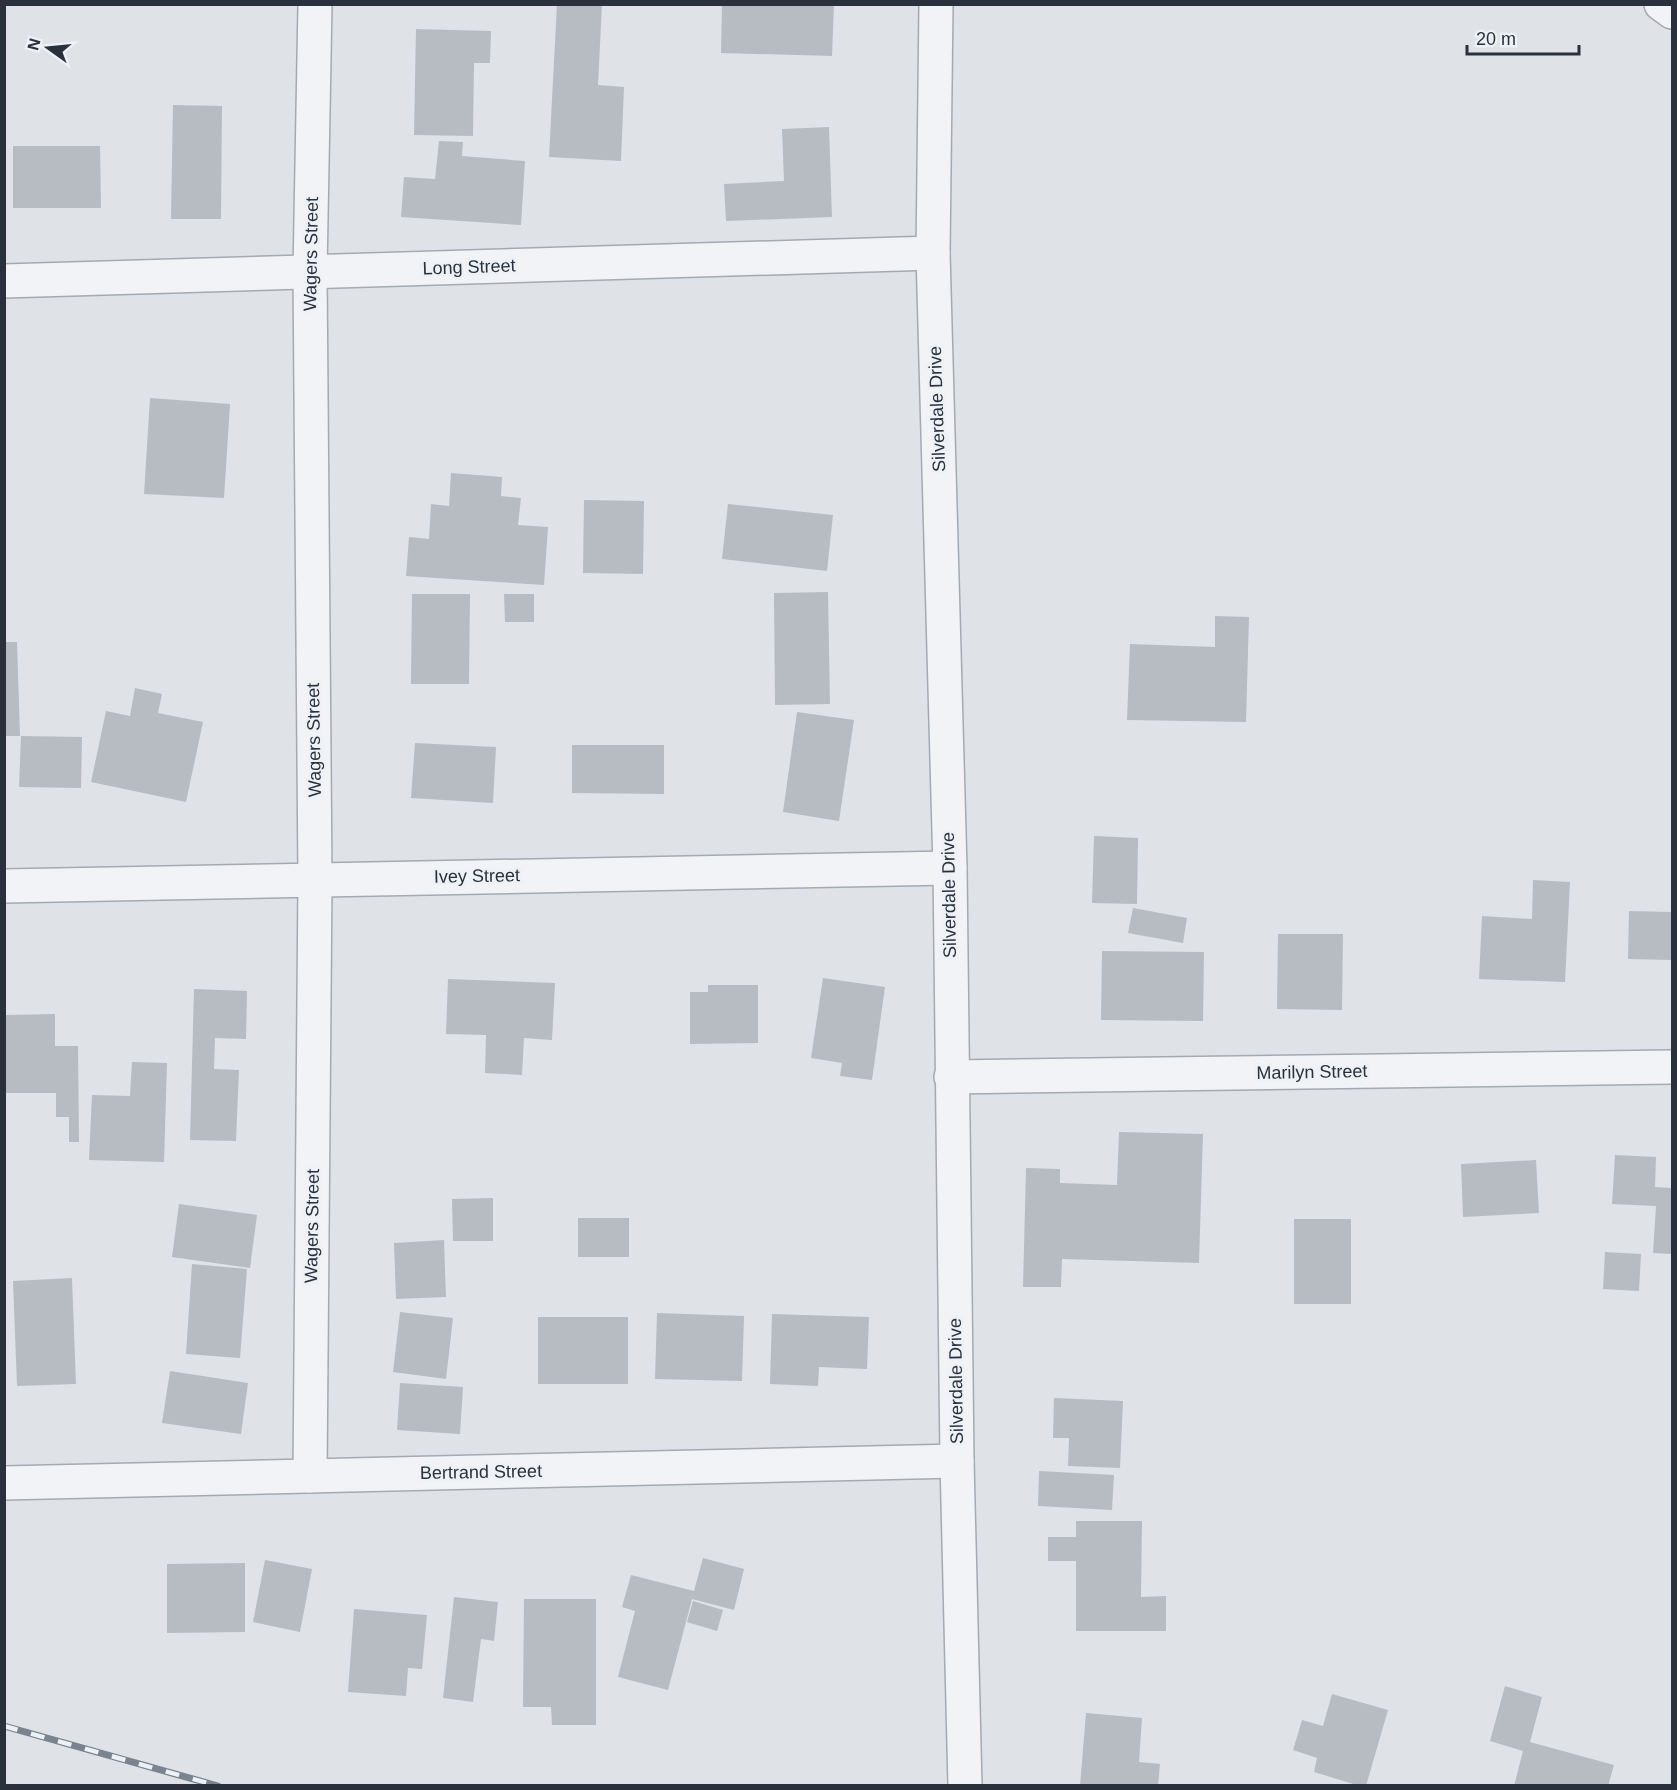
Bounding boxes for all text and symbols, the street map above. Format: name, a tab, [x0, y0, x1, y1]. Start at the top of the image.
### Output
north arrow	[18, 18, 78, 78]
scale bar	[1467, 18, 1580, 56]
text: 20 m	[1476, 29, 1516, 49]
text: N	[24, 36, 44, 52]
street label: Wagers Street	[300, 197, 322, 311]
street label: Long Street	[422, 255, 516, 279]
street label: Silverdale Drive	[925, 346, 949, 472]
street label: Wagers Street	[303, 683, 325, 797]
street label: Silverdale Drive	[938, 832, 960, 958]
street label: Ivey Street	[434, 865, 520, 887]
street label: Marilyn Street	[1256, 1061, 1368, 1083]
street label: Wagers Street	[301, 1169, 323, 1283]
street label: Silverdale Drive	[945, 1318, 967, 1444]
street label: Bertrand Street	[420, 1461, 542, 1483]

